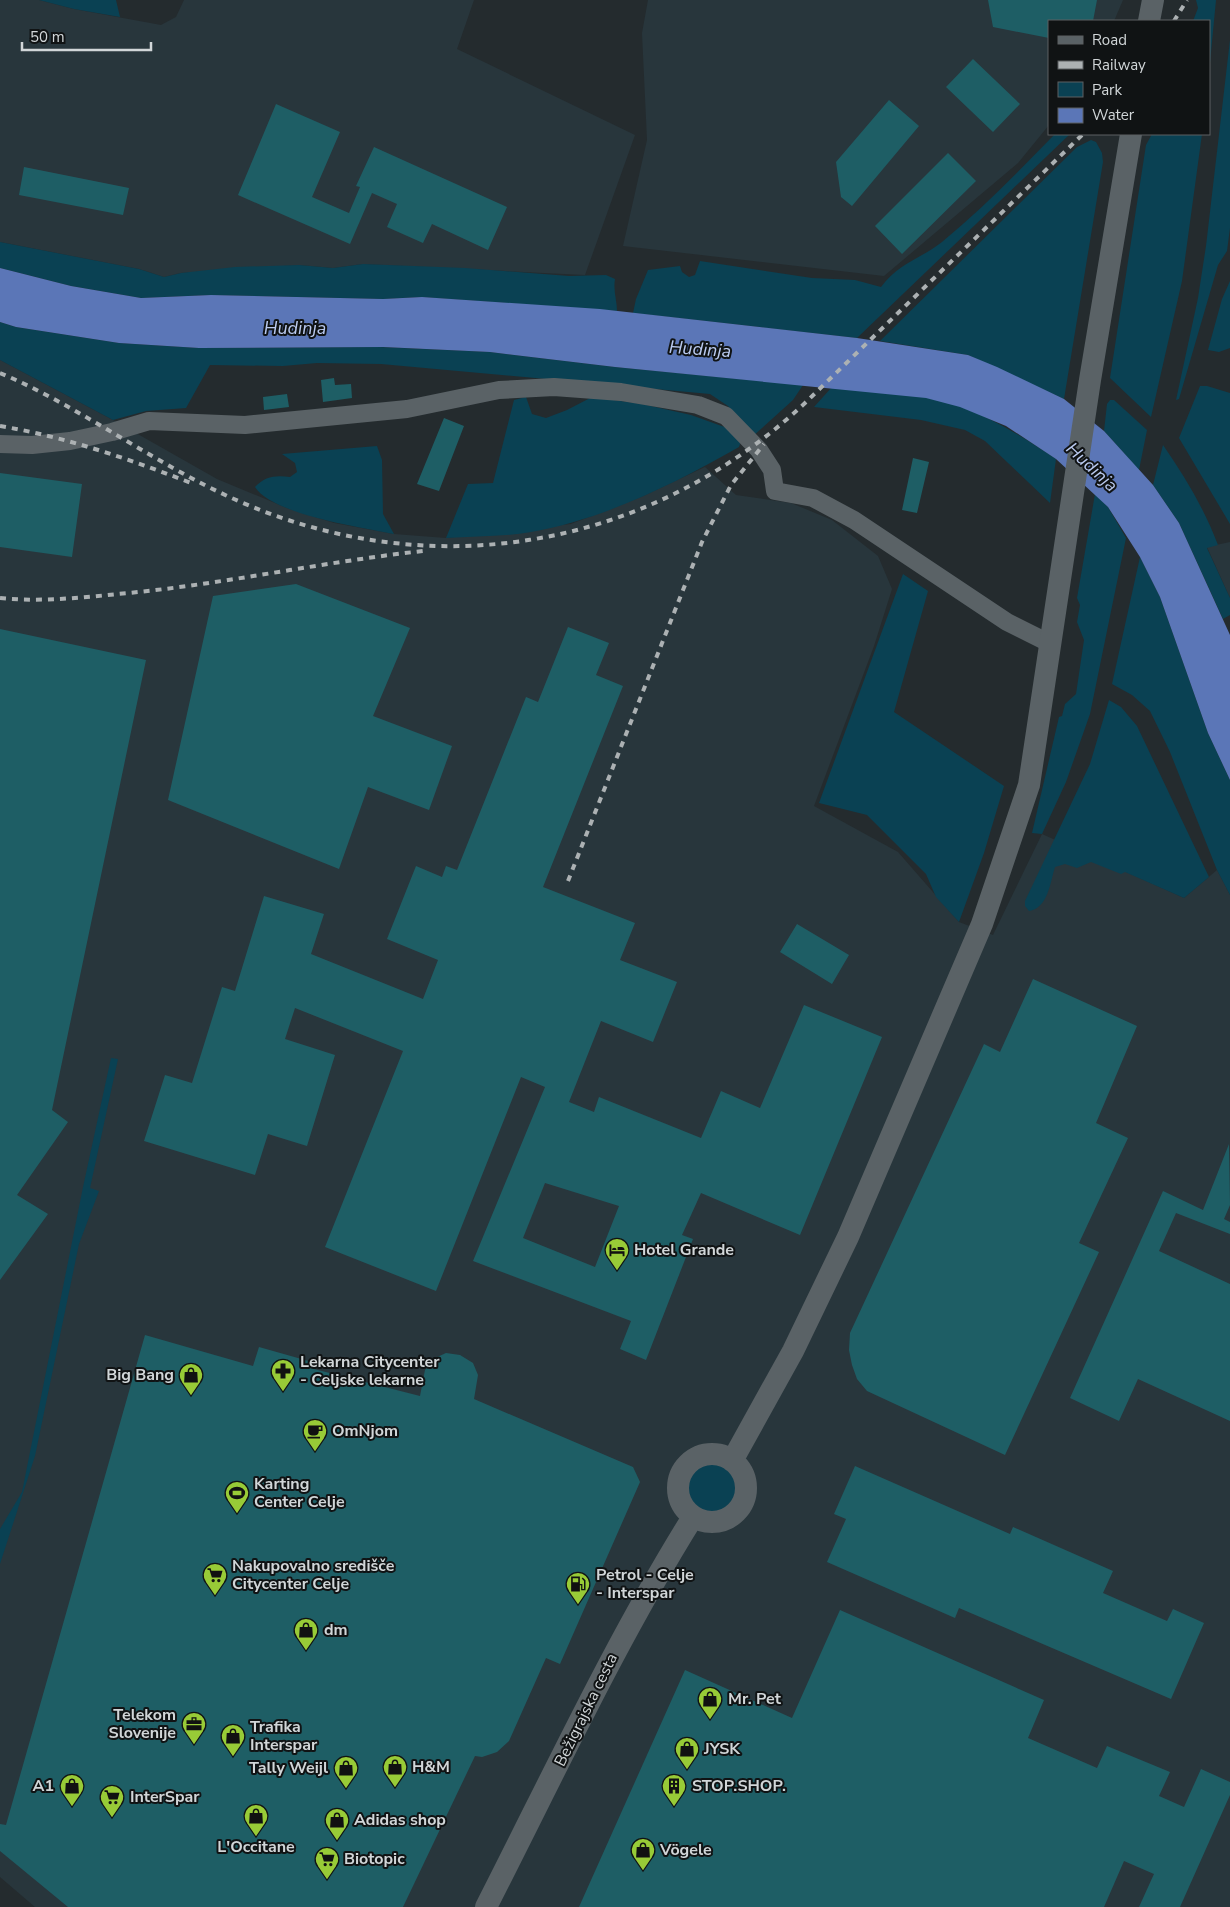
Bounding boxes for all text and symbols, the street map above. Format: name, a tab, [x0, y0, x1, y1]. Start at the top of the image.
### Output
scale bar	[22, 20, 151, 52]
legend	[1048, 20, 1210, 135]
text: 50 m	[30, 27, 65, 47]
text: Road	[1092, 30, 1127, 50]
text: Railway	[1092, 55, 1146, 75]
text: Park	[1092, 80, 1122, 100]
text: Water	[1092, 105, 1135, 125]
water label: Hudinja	[264, 316, 326, 340]
water label: Hudinja	[668, 335, 732, 363]
water label: Hudinja	[1061, 437, 1123, 497]
hotel icon: Hotel Grande	[604, 1237, 630, 1271]
place label: Hotel Grande	[634, 1239, 734, 1261]
place label: Lekarna Citycenter - Celjske lekarne	[300, 1351, 440, 1391]
pharmacy icon: Lekarna Citycenter - Celjske lekarne	[270, 1358, 296, 1392]
shop icon: Big Bang	[178, 1362, 204, 1396]
place label: Big Bang	[106, 1364, 174, 1386]
cafe icon: OmNjom	[302, 1418, 328, 1452]
place label: OmNjom	[332, 1420, 398, 1442]
place label: Karting Center Celje	[254, 1473, 345, 1513]
sports icon: Karting Center Celje	[224, 1480, 250, 1514]
place label: Nakupovalno središče Citycenter Celje	[232, 1555, 395, 1595]
supermarket icon: Nakupovalno središče Citycenter Celje	[202, 1562, 228, 1596]
place label: Petrol - Celje - Interspar	[596, 1564, 694, 1604]
fuel station icon: Petrol - Celje - Interspar	[565, 1571, 591, 1605]
shop icon: dm	[293, 1617, 319, 1651]
place label: dm	[324, 1619, 348, 1641]
street label: Bežigrajska cesta	[549, 1650, 623, 1770]
shop icon: Mr. Pet	[697, 1686, 723, 1720]
place label: Mr. Pet	[728, 1688, 782, 1710]
place label: Telekom Slovenije	[109, 1704, 176, 1744]
office icon: Telekom Slovenije	[181, 1711, 207, 1745]
place label: Trafika Interspar	[250, 1716, 318, 1756]
shop icon: Trafika Interspar	[220, 1723, 246, 1757]
shop icon: JYSK	[674, 1736, 700, 1770]
place label: JYSK	[703, 1738, 741, 1760]
shop icon: H&M	[382, 1754, 408, 1788]
shop icon: Tally Weijl	[333, 1755, 359, 1789]
place label: H&M	[412, 1756, 450, 1778]
place label: Tally Weijl	[249, 1757, 328, 1779]
shop icon: A1	[59, 1773, 85, 1807]
building icon: STOP.SHOP.	[661, 1773, 687, 1807]
place label: A1	[32, 1775, 54, 1797]
place label: STOP.SHOP.	[692, 1775, 786, 1797]
supermarket icon: InterSpar	[99, 1784, 125, 1818]
place label: InterSpar	[130, 1786, 200, 1808]
shop icon: L'Occitane	[243, 1803, 269, 1837]
shop icon: Adidas shop	[324, 1807, 350, 1841]
place label: Adidas shop	[354, 1809, 446, 1831]
place label: L'Occitane	[217, 1836, 295, 1858]
shop icon: Vögele	[630, 1837, 656, 1871]
place label: Vögele	[659, 1839, 712, 1861]
supermarket icon: Biotopic	[314, 1846, 340, 1880]
place label: Biotopic	[344, 1848, 405, 1870]

